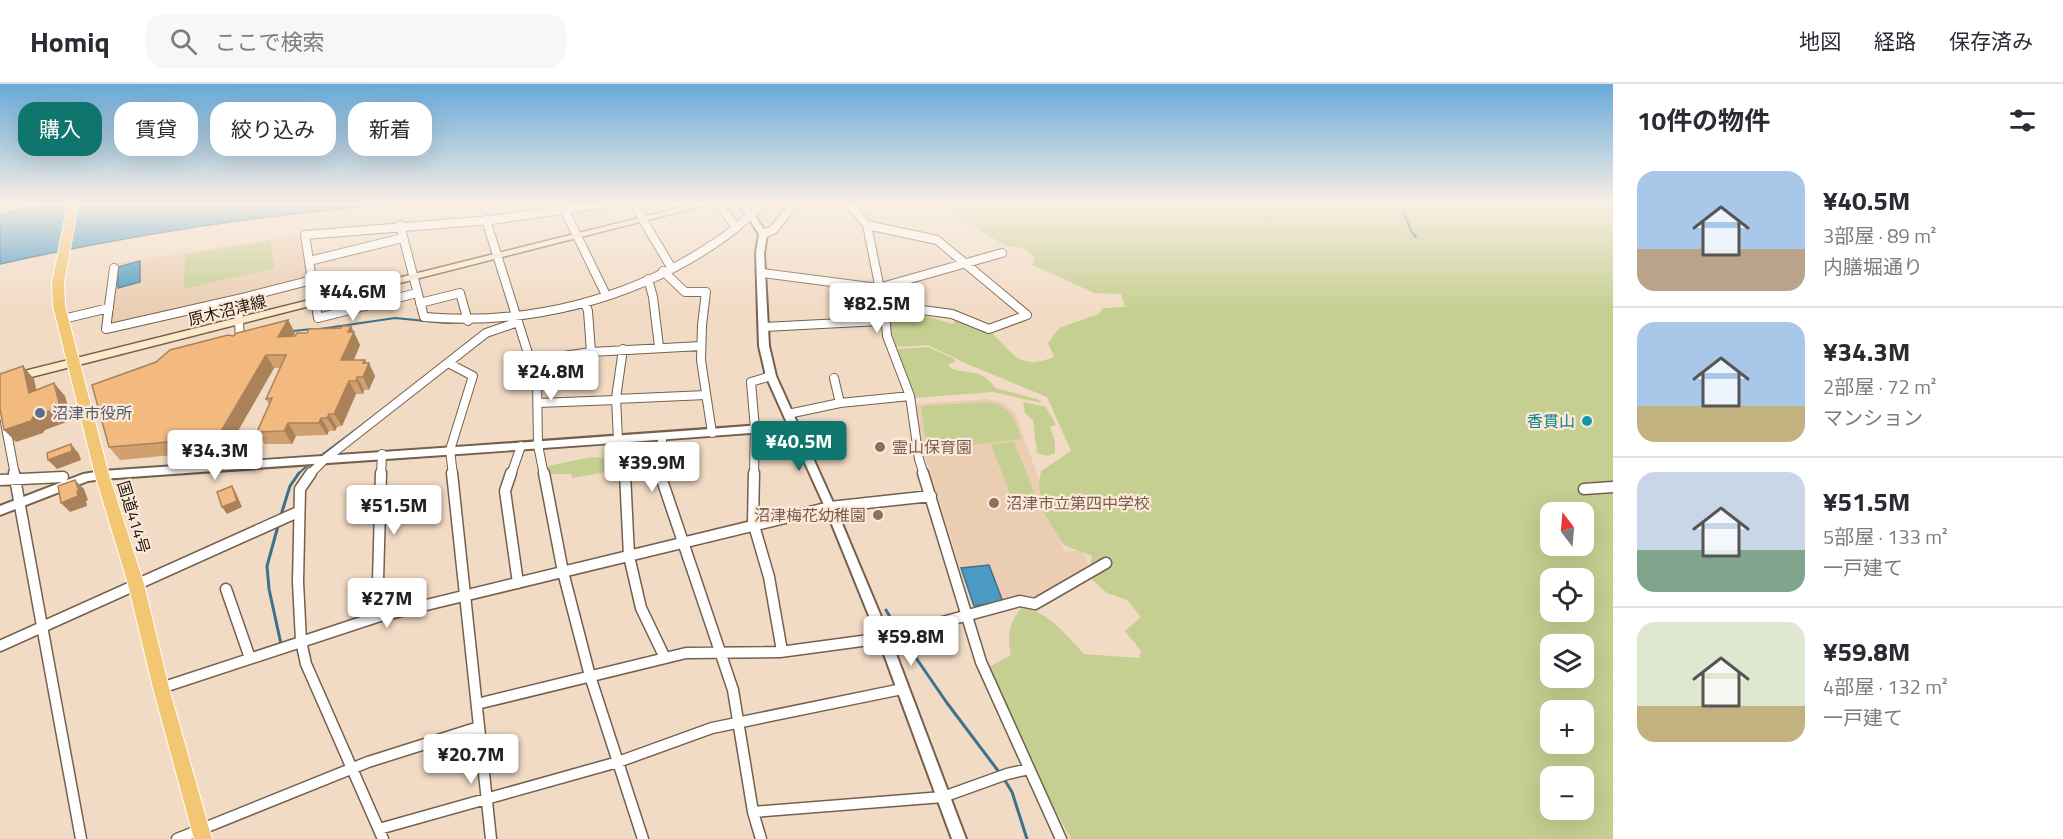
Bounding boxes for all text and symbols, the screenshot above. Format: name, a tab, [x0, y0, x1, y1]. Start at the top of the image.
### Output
search box	[146, 14, 566, 68]
text: Homiq	[30, 20, 110, 63]
icon: search	[167, 25, 200, 58]
text: ここで検索	[215, 25, 325, 59]
text: 地図	[1799, 25, 1841, 57]
text: 経路	[1874, 25, 1916, 57]
text: 保存済み	[1949, 25, 2033, 57]
text: 10件の物件	[1637, 101, 1770, 140]
chip: 購入	[18, 102, 102, 156]
chip: 賃貸	[114, 102, 198, 156]
chip: 絞り込み	[210, 102, 336, 156]
chip: 新着	[348, 102, 432, 156]
icon: filters	[2006, 104, 2039, 137]
text: ¥40.5M	[1823, 181, 1910, 220]
icon: home	[1685, 195, 1757, 267]
text: 3部屋 · 89 m²	[1823, 220, 1936, 251]
text: 内膳堀通り	[1823, 251, 1923, 282]
pin: ¥44.6M	[304, 271, 402, 322]
text: ¥44.6M	[319, 275, 387, 306]
pin: ¥82.5M	[828, 283, 926, 334]
text: ¥82.5M	[843, 287, 911, 318]
street label: 原木沼津線	[185, 289, 269, 331]
text: ¥34.3M	[1823, 332, 1910, 371]
icon: home	[1685, 346, 1757, 418]
pin: ¥24.8M	[502, 351, 600, 402]
text: ¥24.8M	[517, 355, 585, 386]
text: 2部屋 · 72 m²	[1823, 371, 1936, 402]
place label: 沼津市役所	[52, 401, 132, 425]
text: マンション	[1823, 402, 1923, 433]
marker: 沼津市役所	[33, 406, 47, 420]
place label: 香貫山	[1527, 409, 1575, 433]
marker: 香貫山	[1580, 414, 1594, 428]
pin: ¥40.5M	[750, 421, 848, 472]
text: ¥40.5M	[765, 425, 833, 456]
pin: ¥34.3M	[166, 430, 264, 481]
text: ¥34.3M	[181, 434, 249, 465]
place label: 霊山保育園	[892, 435, 972, 459]
marker: 霊山保育園	[873, 440, 887, 454]
pin: ¥39.9M	[603, 442, 701, 493]
text: ¥39.9M	[618, 446, 686, 477]
street label: 国道414号	[112, 478, 156, 556]
text: ¥51.5M	[1823, 482, 1910, 521]
pin: ¥51.5M	[345, 485, 443, 536]
text: ¥51.5M	[360, 489, 428, 520]
place label: 沼津市立第四中学校	[1006, 491, 1150, 515]
marker: 沼津市立第四中学校	[987, 496, 1001, 510]
icon: home	[1685, 496, 1757, 568]
north arrow	[1540, 502, 1594, 556]
map controls	[1540, 502, 1594, 820]
place label: 沼津梅花幼稚園	[754, 503, 866, 527]
marker: 沼津梅花幼稚園	[871, 508, 885, 522]
text: 5部屋 · 133 m²	[1823, 521, 1948, 552]
text: 一戸建て	[1823, 552, 1903, 583]
button: locate	[1540, 568, 1594, 622]
pin: ¥27M	[351, 578, 423, 629]
text: ¥27M	[362, 582, 412, 613]
pin: ¥59.8M	[862, 616, 960, 667]
text: ¥59.8M	[877, 620, 945, 651]
text: ¥59.8M	[1823, 632, 1910, 671]
button: layers	[1540, 634, 1594, 688]
icon: home	[1685, 646, 1757, 718]
text: 4部屋 · 132 m²	[1823, 671, 1948, 702]
button: +	[1540, 700, 1594, 754]
text: 一戸建て	[1823, 702, 1903, 733]
pin: ¥20.7M	[422, 734, 520, 785]
text: ¥20.7M	[437, 738, 505, 769]
button: −	[1540, 766, 1594, 820]

